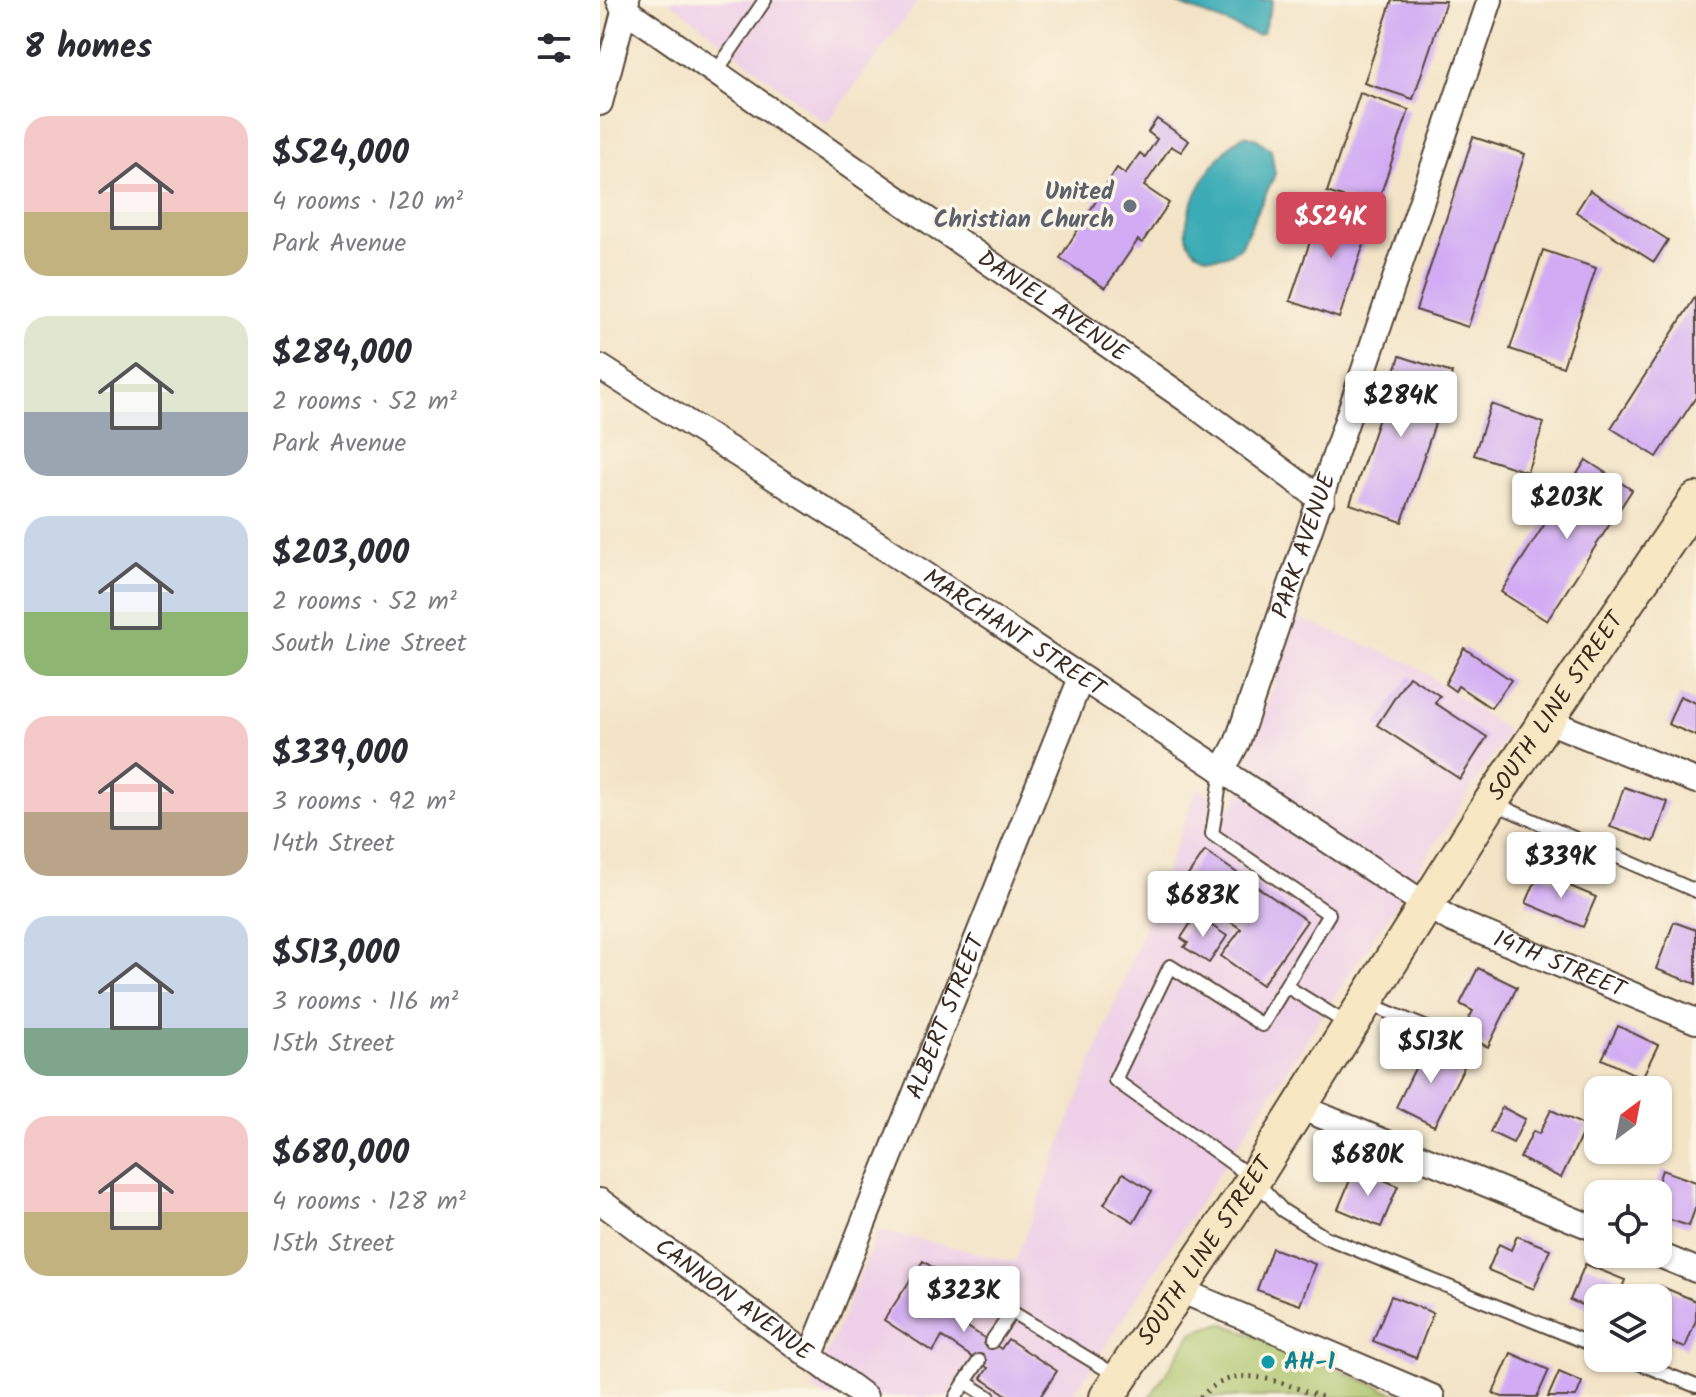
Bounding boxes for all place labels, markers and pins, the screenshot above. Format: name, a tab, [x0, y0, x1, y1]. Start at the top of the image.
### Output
place label: United Christian Church	[934, 173, 1115, 240]
pin: $524K	[1275, 192, 1387, 260]
marker: United Christian Church	[1121, 197, 1139, 215]
pin: $284K	[1345, 371, 1457, 439]
pin: $203K	[1511, 473, 1623, 541]
pin: $339K	[1505, 832, 1617, 900]
pin: $683K	[1147, 871, 1259, 939]
pin: $513K	[1375, 1017, 1487, 1085]
pin: $680K	[1312, 1130, 1424, 1198]
pin: $323K	[908, 1266, 1020, 1334]
place label: AH-1	[1284, 1343, 1335, 1382]
marker: AH-1	[1259, 1353, 1277, 1371]

